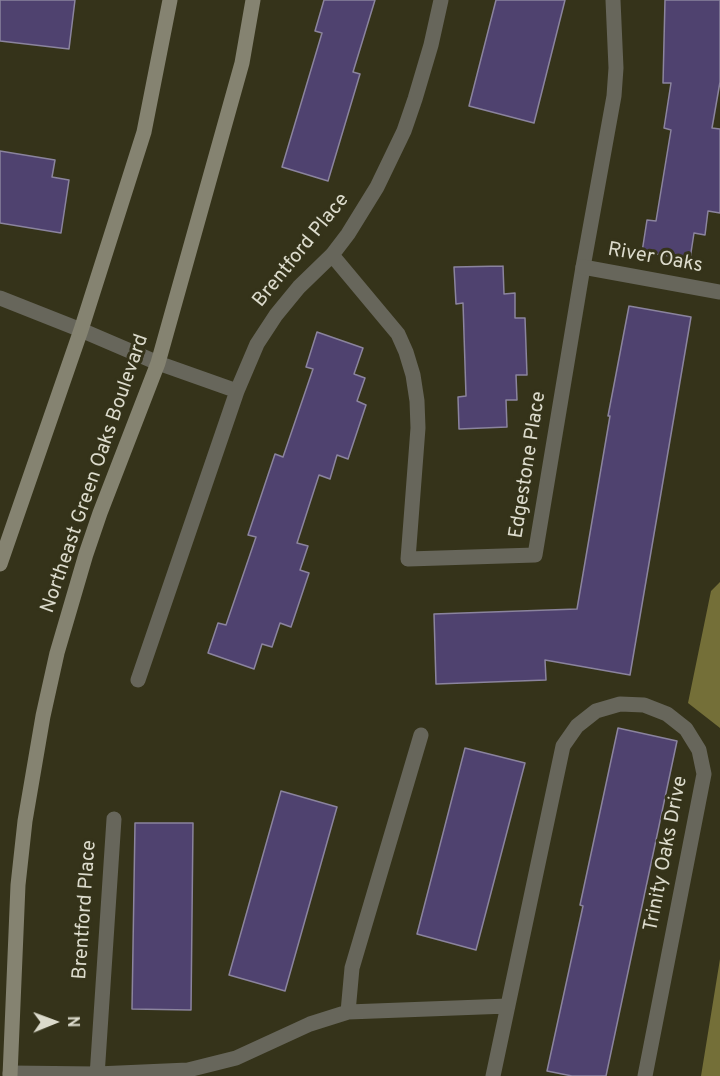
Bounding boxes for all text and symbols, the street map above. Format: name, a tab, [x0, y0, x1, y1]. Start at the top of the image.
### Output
street label: Brentford Place	[249, 189, 355, 313]
street label: River Oaks	[605, 239, 705, 279]
street label: Northeast Green Oaks Boulevard	[37, 331, 155, 617]
street label: Edgestone Place	[506, 390, 552, 540]
street label: Trinity Oaks Drive	[640, 774, 694, 934]
street label: Brentford Place	[69, 839, 103, 981]
north arrow	[24, 992, 84, 1052]
text: N	[62, 1016, 82, 1028]

